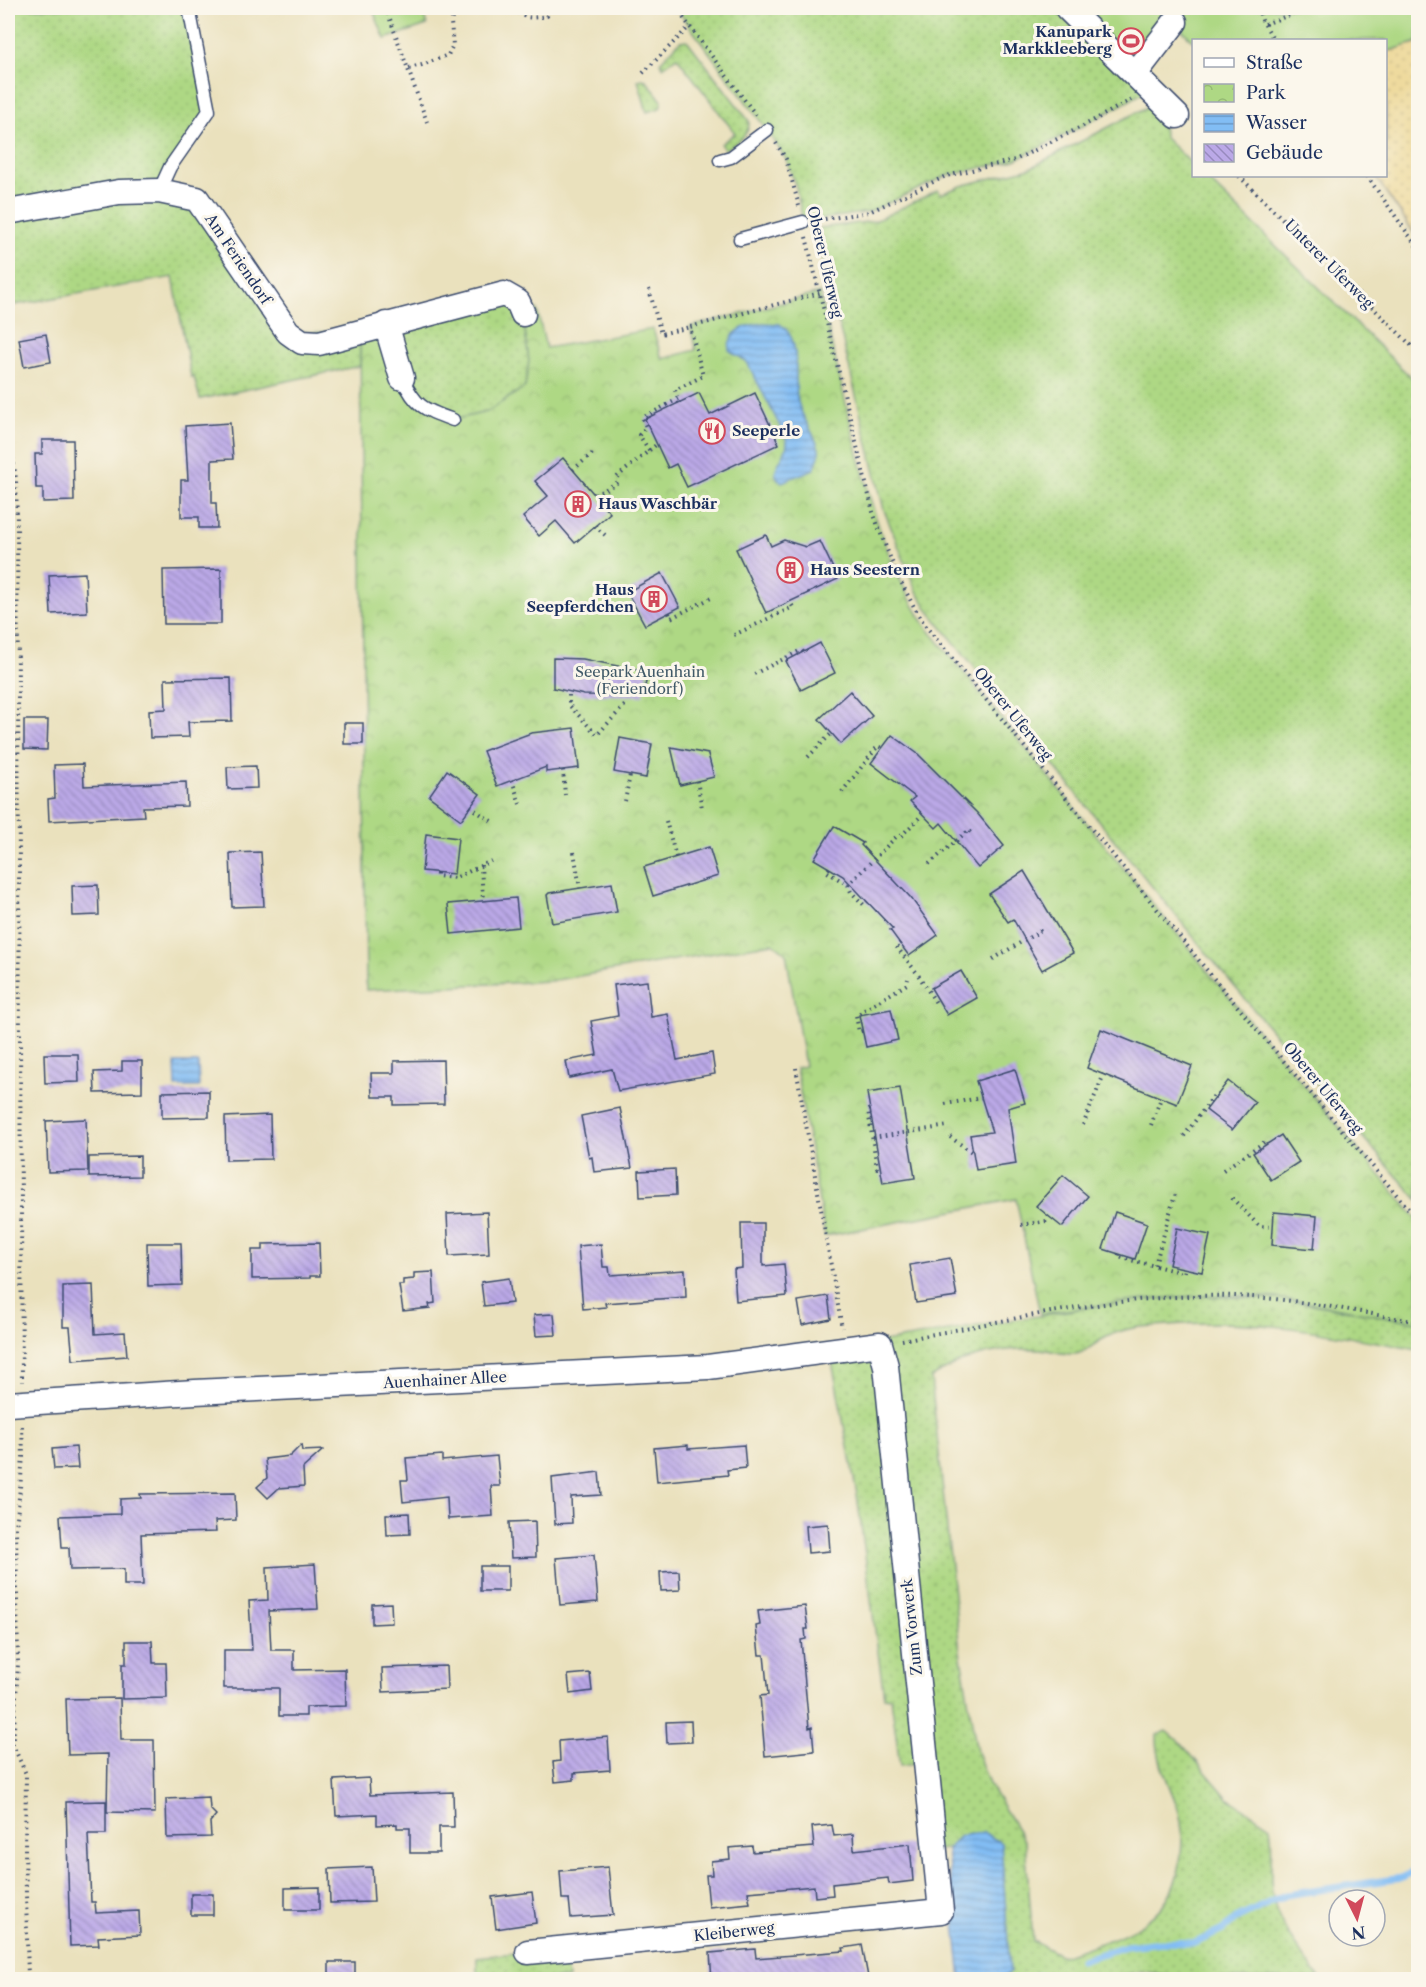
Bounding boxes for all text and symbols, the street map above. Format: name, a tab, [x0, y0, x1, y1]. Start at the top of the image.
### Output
place label: Kanupark Markkleeberg	[1003, 22, 1113, 58]
sports icon: Kanupark Markkleeberg	[1116, 26, 1146, 56]
legend	[1192, 39, 1387, 177]
text: Straße	[1246, 52, 1303, 74]
text: Park	[1246, 82, 1287, 104]
text: Wasser	[1245, 112, 1307, 134]
text: Gebäude	[1246, 142, 1323, 164]
street label: Oberer Uferweg	[803, 204, 848, 320]
street label: Am Feriendorf	[201, 209, 277, 309]
street label: Unterer Uferweg	[1281, 215, 1378, 312]
restaurant icon: Seeperle	[697, 416, 727, 446]
place label: Seeperle	[732, 421, 800, 440]
building icon: Haus Waschbär	[563, 489, 593, 519]
place label: Haus Waschbär	[598, 494, 718, 513]
building icon: Haus Seestern	[775, 555, 805, 585]
place label: Haus Seestern	[810, 560, 921, 579]
place label: Haus Seepferdchen	[526, 580, 635, 616]
building icon: Haus Seepferdchen	[639, 584, 669, 614]
park label: Seepark Auenhain (Feriendorf)	[575, 662, 706, 698]
street label: Oberer Uferweg	[970, 663, 1057, 764]
street label: Oberer Uferweg	[1279, 1038, 1367, 1138]
street label: Auenhainer Allee	[382, 1367, 507, 1392]
street label: Zum Vorwerk	[897, 1576, 926, 1676]
north arrow	[1327, 1888, 1387, 1948]
street label: Kleiberweg	[693, 1918, 775, 1945]
text: N	[1351, 1922, 1367, 1944]

